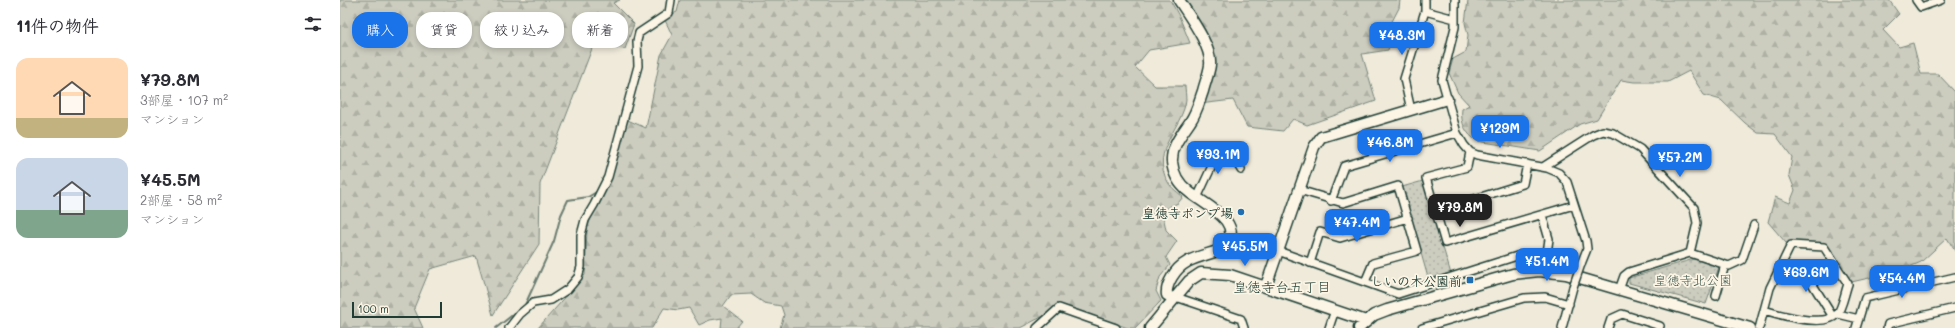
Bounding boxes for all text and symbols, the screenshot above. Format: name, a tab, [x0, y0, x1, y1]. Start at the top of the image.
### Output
chip: 購入	[352, 12, 408, 48]
chip: 賃貸	[416, 12, 472, 48]
chip: 絞り込み	[480, 12, 564, 48]
chip: 新着	[572, 12, 628, 48]
icon: filters	[302, 13, 324, 35]
text: 11件の物件	[16, 14, 99, 36]
pin: ¥48.3M	[1369, 22, 1435, 56]
text: ¥48.3M	[1378, 26, 1426, 43]
text: ¥79.8M	[140, 68, 200, 90]
icon: home	[48, 74, 96, 122]
text: 3部屋 · 107 m²	[140, 91, 228, 108]
text: マンション	[140, 110, 204, 127]
pin: ¥129M	[1472, 115, 1528, 149]
text: ¥129M	[1480, 119, 1520, 136]
pin: ¥46.8M	[1357, 129, 1423, 163]
text: ¥46.8M	[1366, 133, 1414, 150]
pin: ¥93.1M	[1185, 141, 1251, 175]
pin: ¥57.2M	[1647, 144, 1713, 178]
text: ¥93.1M	[1196, 145, 1240, 162]
text: ¥57.2M	[1657, 148, 1703, 165]
text: ¥45.5M	[140, 168, 201, 190]
icon: home	[48, 174, 96, 222]
text: 2部屋 · 58 m²	[140, 191, 222, 208]
pin: ¥79.8M	[1427, 194, 1493, 228]
text: ¥79.8M	[1437, 198, 1483, 215]
place label: 皇徳寺ポンプ場	[1142, 204, 1233, 221]
marker: 皇徳寺ポンプ場	[1236, 207, 1246, 217]
pin: ¥47.4M	[1324, 209, 1390, 243]
text: マンション	[140, 210, 204, 227]
text: ¥47.4M	[1334, 213, 1380, 230]
pin: ¥45.5M	[1212, 233, 1278, 267]
text: ¥45.5M	[1222, 237, 1268, 254]
pin: ¥51.4M	[1514, 248, 1580, 282]
text: ¥51.4M	[1525, 252, 1569, 269]
pin: ¥69.6M	[1773, 259, 1839, 293]
text: ¥69.6M	[1783, 263, 1829, 280]
pin: ¥54.4M	[1869, 265, 1935, 299]
text: ¥54.4M	[1878, 269, 1926, 286]
park label: 皇徳寺北公園	[1654, 271, 1732, 288]
place label: しいの木公園前	[1371, 272, 1462, 289]
marker: しいの木公園前	[1465, 275, 1475, 285]
district label: 皇徳寺台五丁目	[1233, 277, 1331, 296]
scale bar	[352, 300, 442, 319]
text: 100 m	[358, 301, 389, 316]

